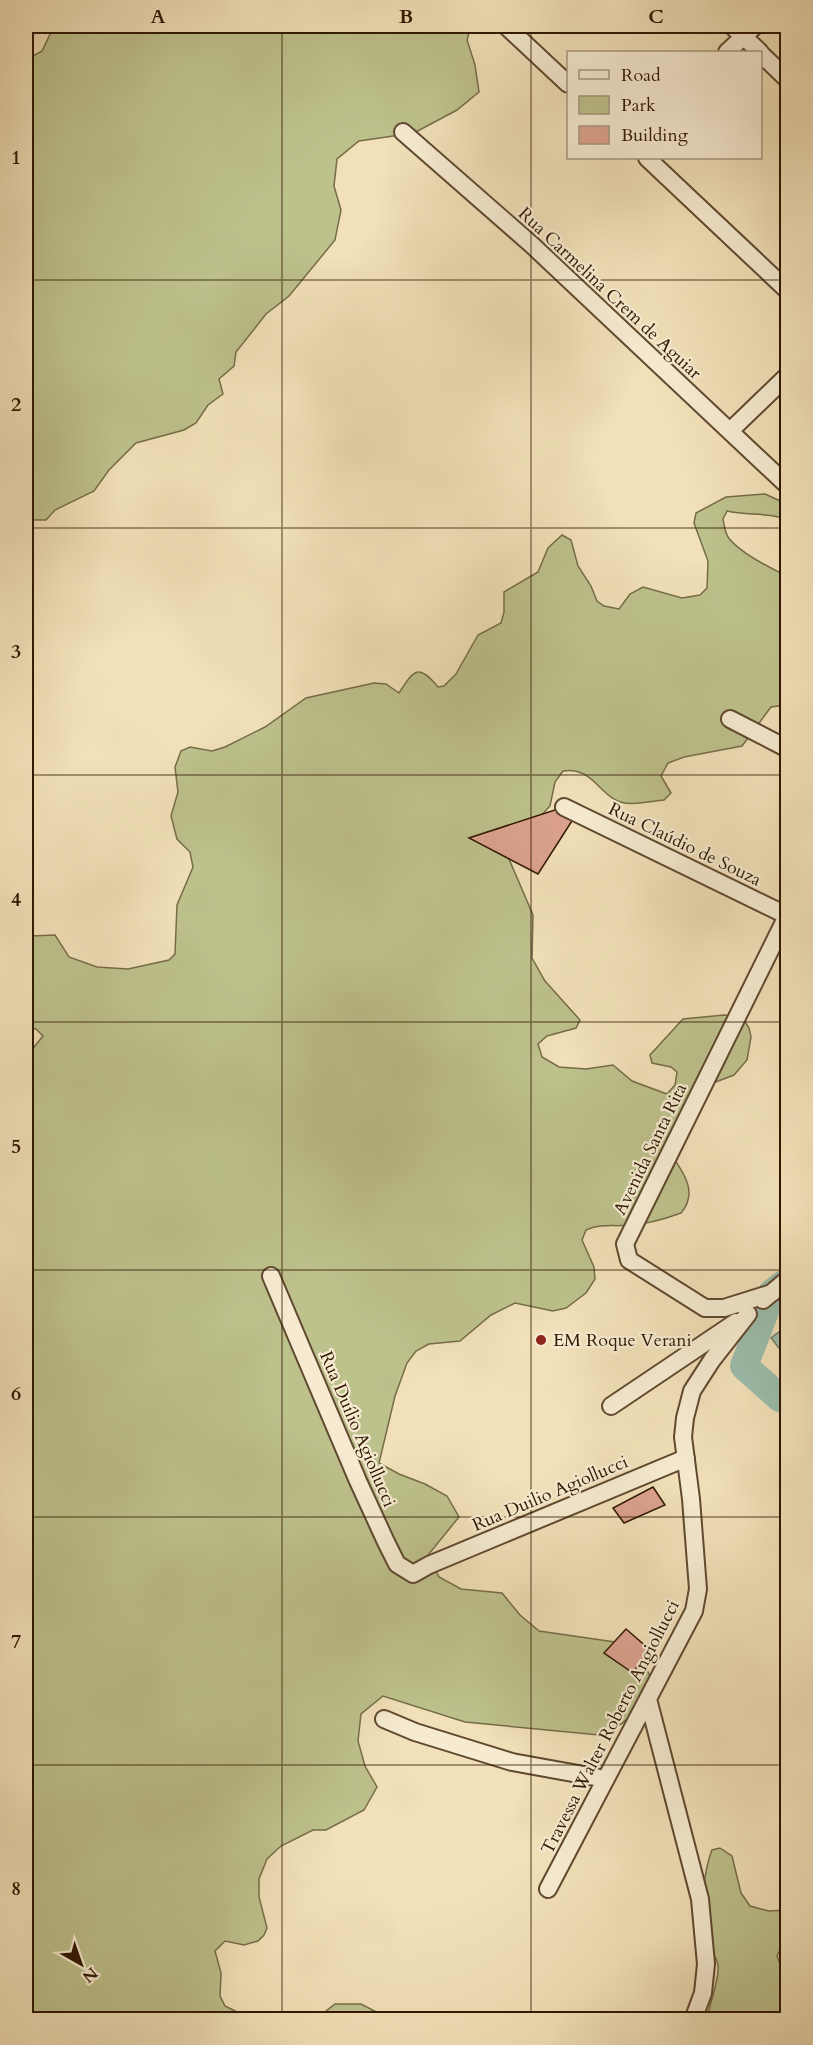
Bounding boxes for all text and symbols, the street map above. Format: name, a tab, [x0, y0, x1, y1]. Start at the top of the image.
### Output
text: A	[150, 3, 166, 30]
text: B	[399, 3, 413, 30]
text: C	[648, 3, 664, 30]
legend	[567, 51, 762, 159]
text: Road	[621, 63, 661, 88]
text: Park	[621, 93, 656, 118]
text: Building	[621, 123, 689, 148]
text: 1	[11, 144, 21, 171]
street label: Rua Carmelina Crem de Aguiar	[513, 202, 707, 385]
text: 2	[11, 391, 21, 418]
text: 3	[11, 638, 21, 665]
street label: Rua Claúdio de Souza	[604, 797, 766, 892]
text: 4	[11, 886, 21, 913]
street label: Avenida Santa Rita	[608, 1079, 693, 1219]
text: 5	[11, 1133, 21, 1160]
place label: EM Roque Verani	[553, 1328, 692, 1353]
marker: EM Roque Verani	[534, 1333, 548, 1347]
street label: Rua Duílio Agiollucci	[313, 1347, 402, 1511]
text: 6	[11, 1380, 21, 1407]
street label: Rua Duilio Agiollucci	[468, 1449, 632, 1538]
street label: Travessa Walter Roberto Angiollucci	[535, 1596, 686, 1859]
text: 7	[11, 1628, 21, 1655]
text: 8	[11, 1875, 21, 1902]
north arrow	[51, 1934, 111, 1994]
text: N	[78, 1962, 102, 1988]

